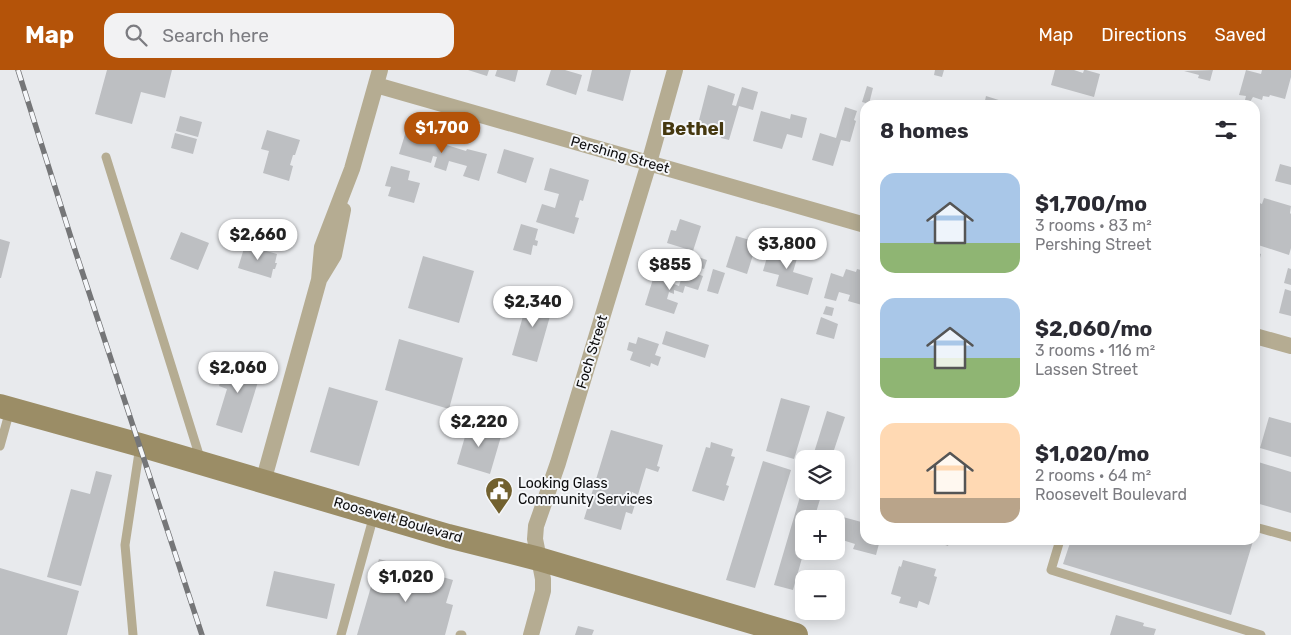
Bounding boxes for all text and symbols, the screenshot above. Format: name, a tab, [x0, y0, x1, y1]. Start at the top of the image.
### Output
search box	[104, 13, 454, 58]
text: Map	[25, 21, 74, 49]
icon: search	[122, 21, 150, 49]
text: Search here	[162, 24, 269, 47]
text: Map	[1038, 24, 1073, 46]
text: Directions	[1101, 24, 1187, 46]
text: Saved	[1215, 24, 1266, 46]
pin: $1,700	[401, 112, 483, 154]
icon: filters	[1212, 116, 1240, 144]
district label: Bethel	[662, 117, 724, 140]
text: $1,700	[415, 118, 469, 137]
text: 8 homes	[880, 118, 969, 143]
street label: Pershing Street	[569, 133, 672, 177]
text: $1,700/mo	[1035, 191, 1147, 216]
icon: home	[920, 193, 980, 253]
text: 3 rooms · 83 m²	[1035, 216, 1152, 235]
pin: $2,660	[217, 218, 299, 261]
text: $2,660	[229, 225, 287, 244]
pin: $3,800	[746, 228, 828, 270]
text: $3,800	[758, 234, 816, 253]
text: Pershing Street	[1035, 235, 1151, 254]
pin: $855	[640, 248, 700, 291]
text: $855	[649, 255, 691, 274]
pin: $2,340	[492, 286, 574, 328]
text: $2,340	[504, 292, 562, 311]
street label: Foch Street	[573, 313, 611, 391]
text: $2,060/mo	[1035, 316, 1152, 341]
icon: home	[920, 318, 980, 378]
text: 3 rooms · 116 m²	[1035, 341, 1155, 360]
pin: $2,060	[197, 352, 279, 394]
text: $2,060	[209, 358, 267, 377]
text: Lassen Street	[1035, 360, 1138, 379]
pin: $2,220	[438, 406, 520, 448]
text: $2,220	[450, 412, 508, 431]
text: $1,020/mo	[1035, 441, 1149, 466]
icon: home	[920, 443, 980, 503]
map controls	[795, 450, 845, 620]
button: layers	[795, 450, 845, 500]
text: 2 rooms · 64 m²	[1035, 466, 1151, 485]
place label: Looking Glass Community Services	[518, 475, 653, 508]
public building icon: Looking Glass Community Services	[484, 476, 514, 515]
text: Roosevelt Boulevard	[1035, 485, 1187, 504]
street label: Roosevelt Boulevard	[332, 493, 464, 547]
button: +	[795, 510, 845, 560]
pin: $1,020	[365, 560, 447, 603]
text: $1,020	[378, 567, 434, 586]
button: −	[795, 570, 845, 620]

